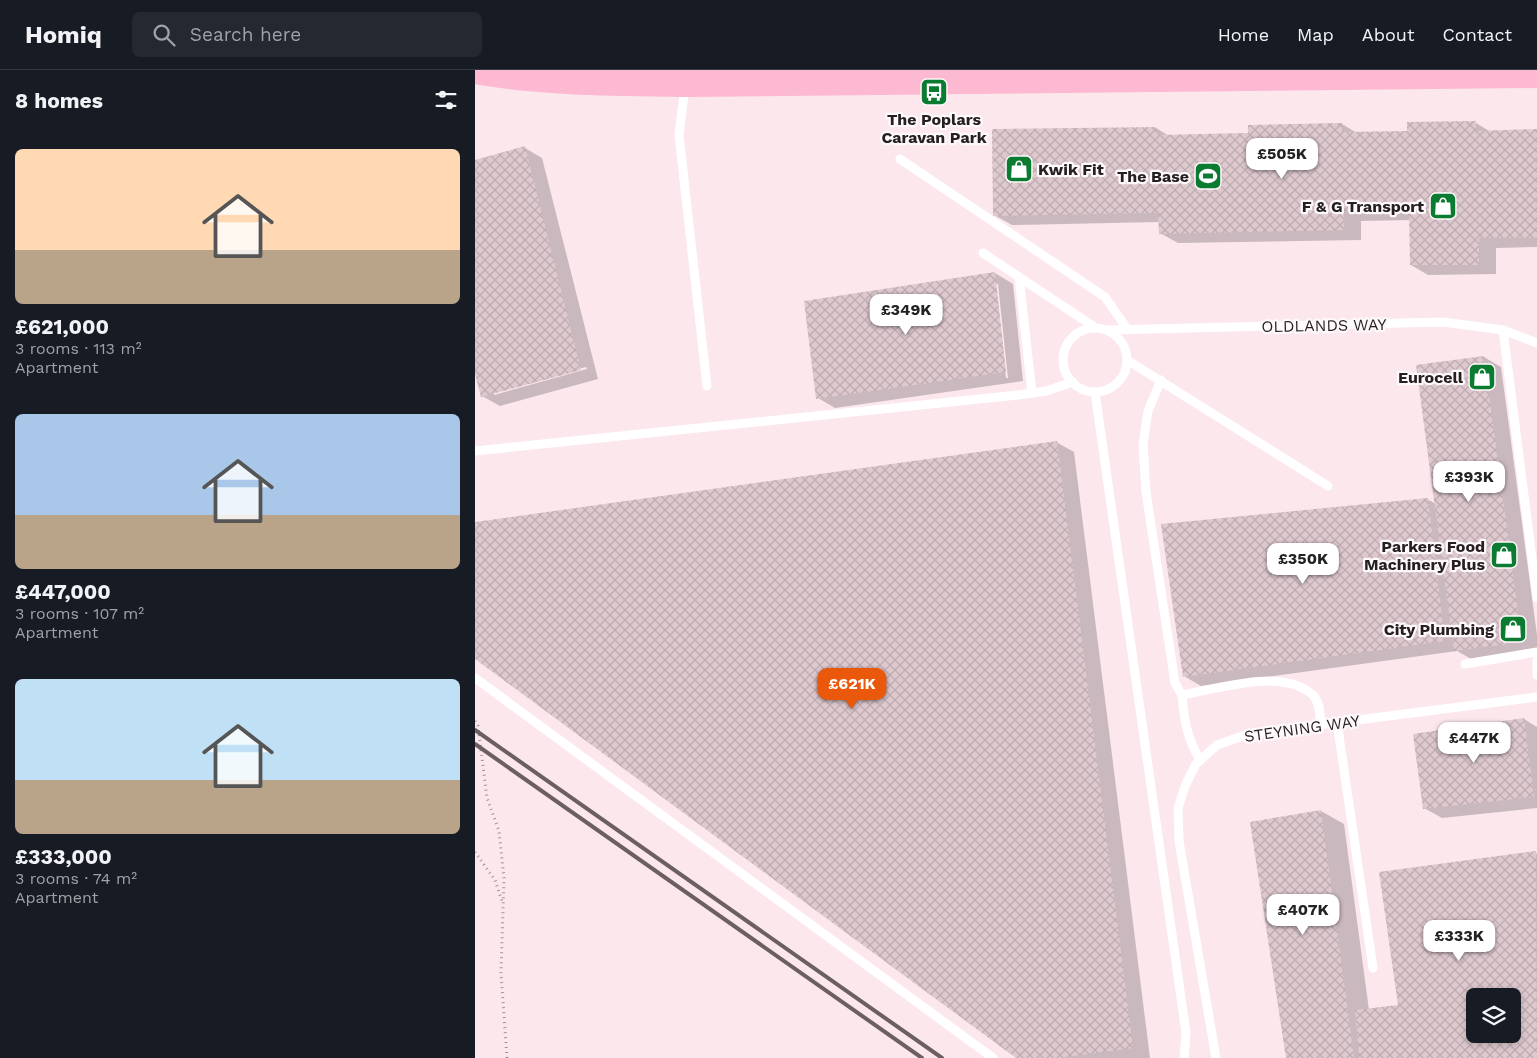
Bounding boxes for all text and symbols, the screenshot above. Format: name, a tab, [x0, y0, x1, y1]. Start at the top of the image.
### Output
search box	[132, 12, 482, 57]
text: Homiq	[25, 21, 102, 49]
icon: search	[150, 21, 178, 49]
text: Search here	[190, 23, 301, 46]
text: Home	[1218, 24, 1269, 45]
text: Map	[1297, 24, 1334, 45]
text: About	[1362, 24, 1414, 45]
text: Contact	[1442, 24, 1512, 45]
bus stop icon: The Poplars Caravan Park	[919, 77, 949, 107]
icon: filters	[432, 86, 460, 114]
text: 8 homes	[15, 88, 103, 113]
place label: The Poplars Caravan Park	[881, 110, 987, 147]
pin: £505K	[1247, 138, 1317, 180]
text: £505K	[1257, 144, 1307, 163]
shop icon: Kwik Fit	[1004, 154, 1034, 184]
place label: Kwik Fit	[1038, 160, 1104, 179]
sports icon: The Base	[1193, 161, 1223, 191]
place label: The Base	[1117, 167, 1189, 186]
icon: home	[193, 181, 283, 271]
shop icon: F & G Transport	[1428, 191, 1458, 221]
place label: F & G Transport	[1302, 197, 1424, 216]
pin: £349K	[871, 294, 941, 336]
text: £349K	[881, 300, 931, 319]
text: £621,000	[15, 314, 109, 339]
street label: OLDLANDS WAY	[1261, 315, 1387, 336]
text: 3 rooms · 113 m²	[15, 339, 142, 358]
text: Apartment	[15, 358, 98, 377]
shop icon: Eurocell	[1467, 362, 1497, 392]
place label: Eurocell	[1398, 368, 1464, 387]
icon: home	[193, 446, 283, 536]
pin: £393K	[1434, 460, 1504, 503]
text: £393K	[1444, 467, 1494, 486]
place label: Parkers Food Machinery Plus	[1364, 537, 1485, 574]
shop icon: Parkers Food Machinery Plus	[1489, 540, 1519, 570]
pin: £350K	[1268, 542, 1338, 585]
text: £350K	[1278, 549, 1328, 568]
text: £447,000	[15, 579, 111, 604]
text: 3 rooms · 107 m²	[15, 604, 144, 623]
shop icon: City Plumbing	[1498, 614, 1528, 644]
place label: City Plumbing	[1384, 620, 1494, 639]
text: Apartment	[15, 623, 98, 642]
pin: £621K	[817, 668, 887, 710]
text: £621K	[828, 674, 876, 693]
icon: home	[193, 711, 283, 801]
street label: STEYNING WAY	[1243, 711, 1361, 746]
pin: £447K	[1439, 722, 1509, 764]
text: £447K	[1449, 728, 1499, 747]
text: £333,000	[15, 844, 112, 869]
text: 3 rooms · 74 m²	[15, 869, 137, 888]
text: Apartment	[15, 888, 98, 907]
pin: £407K	[1268, 894, 1338, 936]
text: £407K	[1278, 900, 1328, 919]
pin: £333K	[1424, 920, 1494, 962]
text: £333K	[1434, 926, 1484, 945]
map controls	[1466, 988, 1521, 1043]
button: layers	[1466, 988, 1521, 1043]

